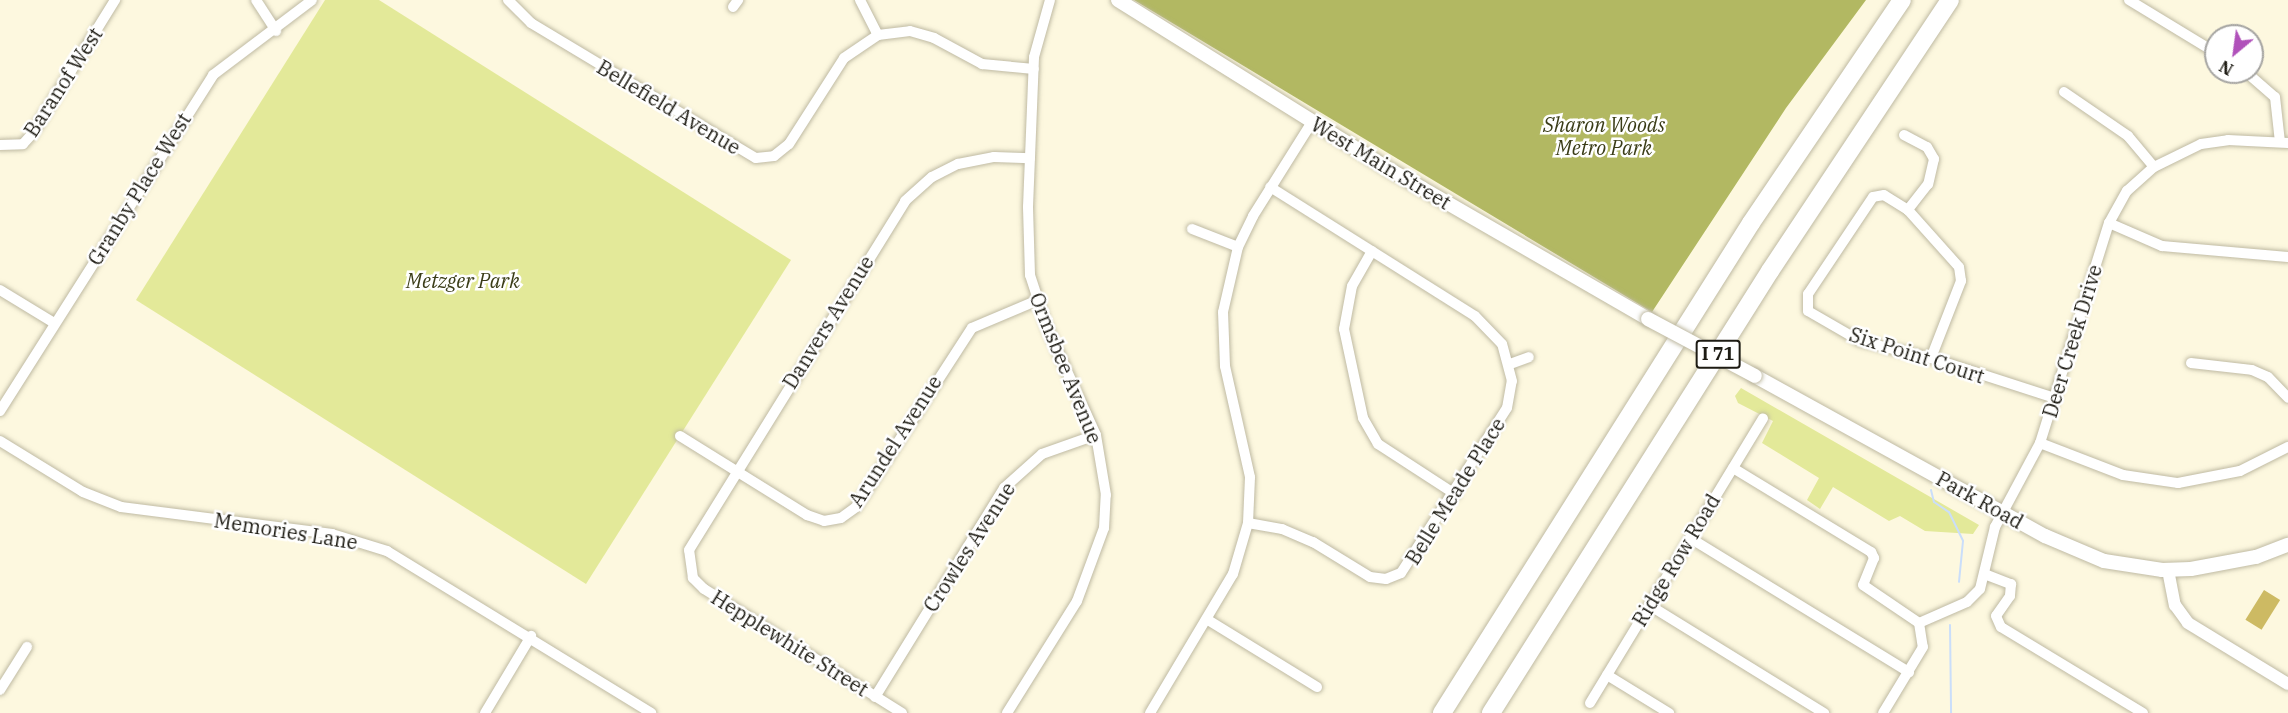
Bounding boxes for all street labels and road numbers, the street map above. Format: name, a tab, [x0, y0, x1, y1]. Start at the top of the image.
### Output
street label: Baranof West	[19, 23, 107, 141]
street label: Bellefield Avenue	[593, 55, 745, 159]
street label: Granby Place West	[82, 108, 196, 270]
street label: West Main Street	[1307, 112, 1455, 214]
street label: Danvers Avenue	[777, 251, 879, 393]
street label: Deer Creek Drive	[2037, 262, 2107, 420]
street label: Ormsbee Avenue	[1025, 289, 1107, 447]
street label: Six Point Court	[1846, 322, 1988, 388]
road number: I 71	[1696, 339, 1740, 369]
street label: Arundel Avenue	[844, 371, 946, 511]
street label: Belle Meade Place	[1400, 413, 1510, 569]
street label: Park Road	[1932, 466, 2028, 534]
street label: Crowles Avenue	[918, 478, 1020, 616]
street label: Ridge Row Road	[1627, 489, 1725, 631]
street label: Memories Lane	[212, 508, 360, 554]
street label: Hepplewhite Street	[707, 585, 873, 701]

